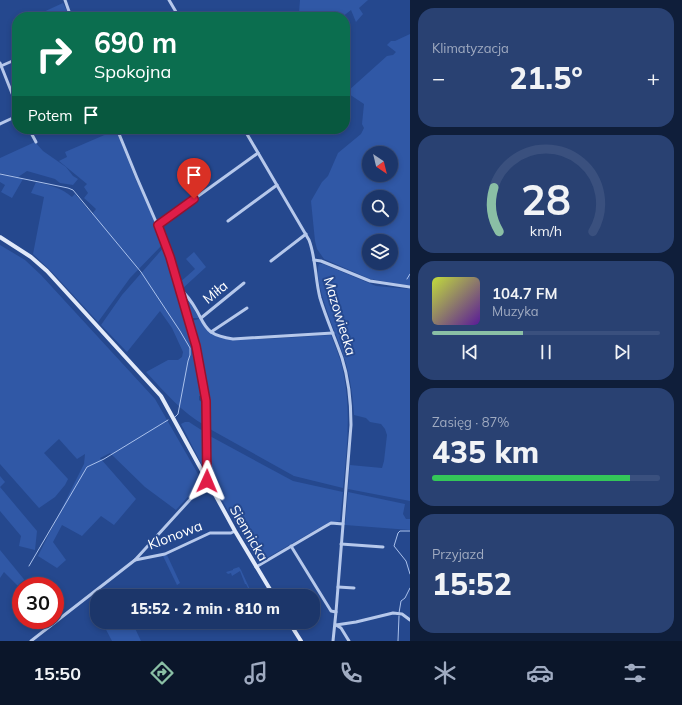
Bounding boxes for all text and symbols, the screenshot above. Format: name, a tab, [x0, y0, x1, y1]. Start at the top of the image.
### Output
text: 690 m	[94, 25, 177, 60]
icon: right	[28, 28, 80, 80]
text: Klimatyzacja	[432, 40, 509, 56]
text: 21.5°	[509, 59, 583, 97]
text: Spokojna	[94, 60, 171, 83]
text: −	[432, 64, 445, 92]
text: +	[647, 64, 660, 92]
icon: arrive	[80, 104, 102, 126]
text: Potem	[28, 106, 72, 125]
north arrow	[362, 146, 398, 182]
map controls	[362, 146, 398, 270]
pin	[177, 158, 211, 199]
icon: arrive	[183, 164, 205, 186]
text: 28	[521, 173, 571, 225]
button: search	[362, 190, 398, 226]
text: km/h	[530, 221, 562, 239]
button: layers	[362, 234, 398, 270]
street label: Mazowiecka	[320, 275, 360, 357]
street label: Miła	[199, 276, 231, 308]
text: 104.7 FM	[492, 284, 557, 303]
text: Muzyka	[492, 303, 539, 319]
icon: previous	[459, 341, 481, 363]
icon: pause	[535, 341, 557, 363]
icon: next	[611, 341, 633, 363]
text: Zasięg · 87%	[432, 414, 509, 430]
text: 435 km	[432, 433, 539, 471]
position arrow	[186, 460, 228, 502]
street label: Siennicka	[226, 502, 272, 564]
street label: Klonowa	[145, 516, 205, 554]
text: Przyjazd	[432, 546, 484, 562]
text: 15:52	[432, 565, 512, 603]
speed limit sign: 30	[12, 577, 64, 629]
text: 15:52 · 2 min · 810 m	[130, 599, 280, 618]
icon: directions	[148, 659, 176, 687]
icon: music	[242, 659, 270, 687]
icon: phone	[337, 659, 365, 687]
icon: climate	[431, 659, 459, 687]
icon: car	[526, 659, 554, 687]
icon: filters	[621, 659, 649, 687]
text: 15:50	[33, 662, 81, 685]

